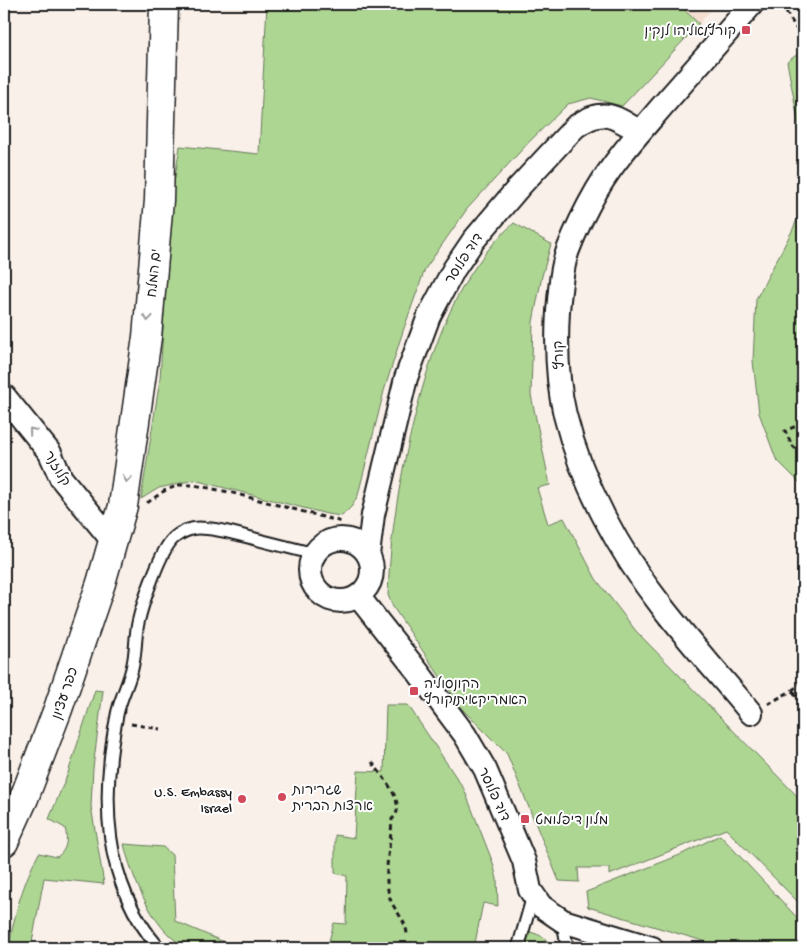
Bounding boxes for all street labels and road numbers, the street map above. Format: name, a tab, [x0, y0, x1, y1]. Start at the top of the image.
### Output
street label: דוד פלוסר	[441, 230, 488, 288]
street label: ים המלח	[144, 248, 166, 298]
street label: קורץ	[550, 340, 570, 370]
street label: קלוזנר	[39, 448, 74, 490]
street label: כפר עציון	[49, 665, 83, 722]
street label: דוד פלוסר	[473, 765, 514, 825]

